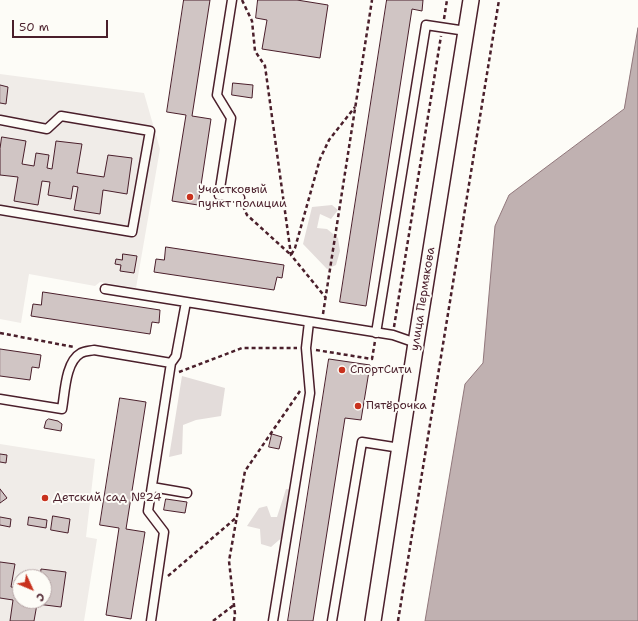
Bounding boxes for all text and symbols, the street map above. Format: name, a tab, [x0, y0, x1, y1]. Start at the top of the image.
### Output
scale bar	[14, 12, 110, 38]
text: 50 m	[19, 19, 49, 35]
place label: Участковый пункт полиции	[198, 183, 287, 211]
marker: Участковый пункт полиции	[185, 192, 195, 202]
street label: улица Пермякова	[408, 246, 438, 352]
place label: СпортСити	[350, 363, 412, 377]
marker: СпортСити	[337, 365, 347, 375]
place label: Пятёрочка	[366, 399, 427, 413]
marker: Пятёрочка	[353, 401, 363, 411]
place label: Детский сад №24	[53, 491, 162, 505]
marker: Детский сад №24	[40, 493, 50, 503]
north arrow	[12, 569, 52, 609]
text: С	[33, 589, 48, 605]

